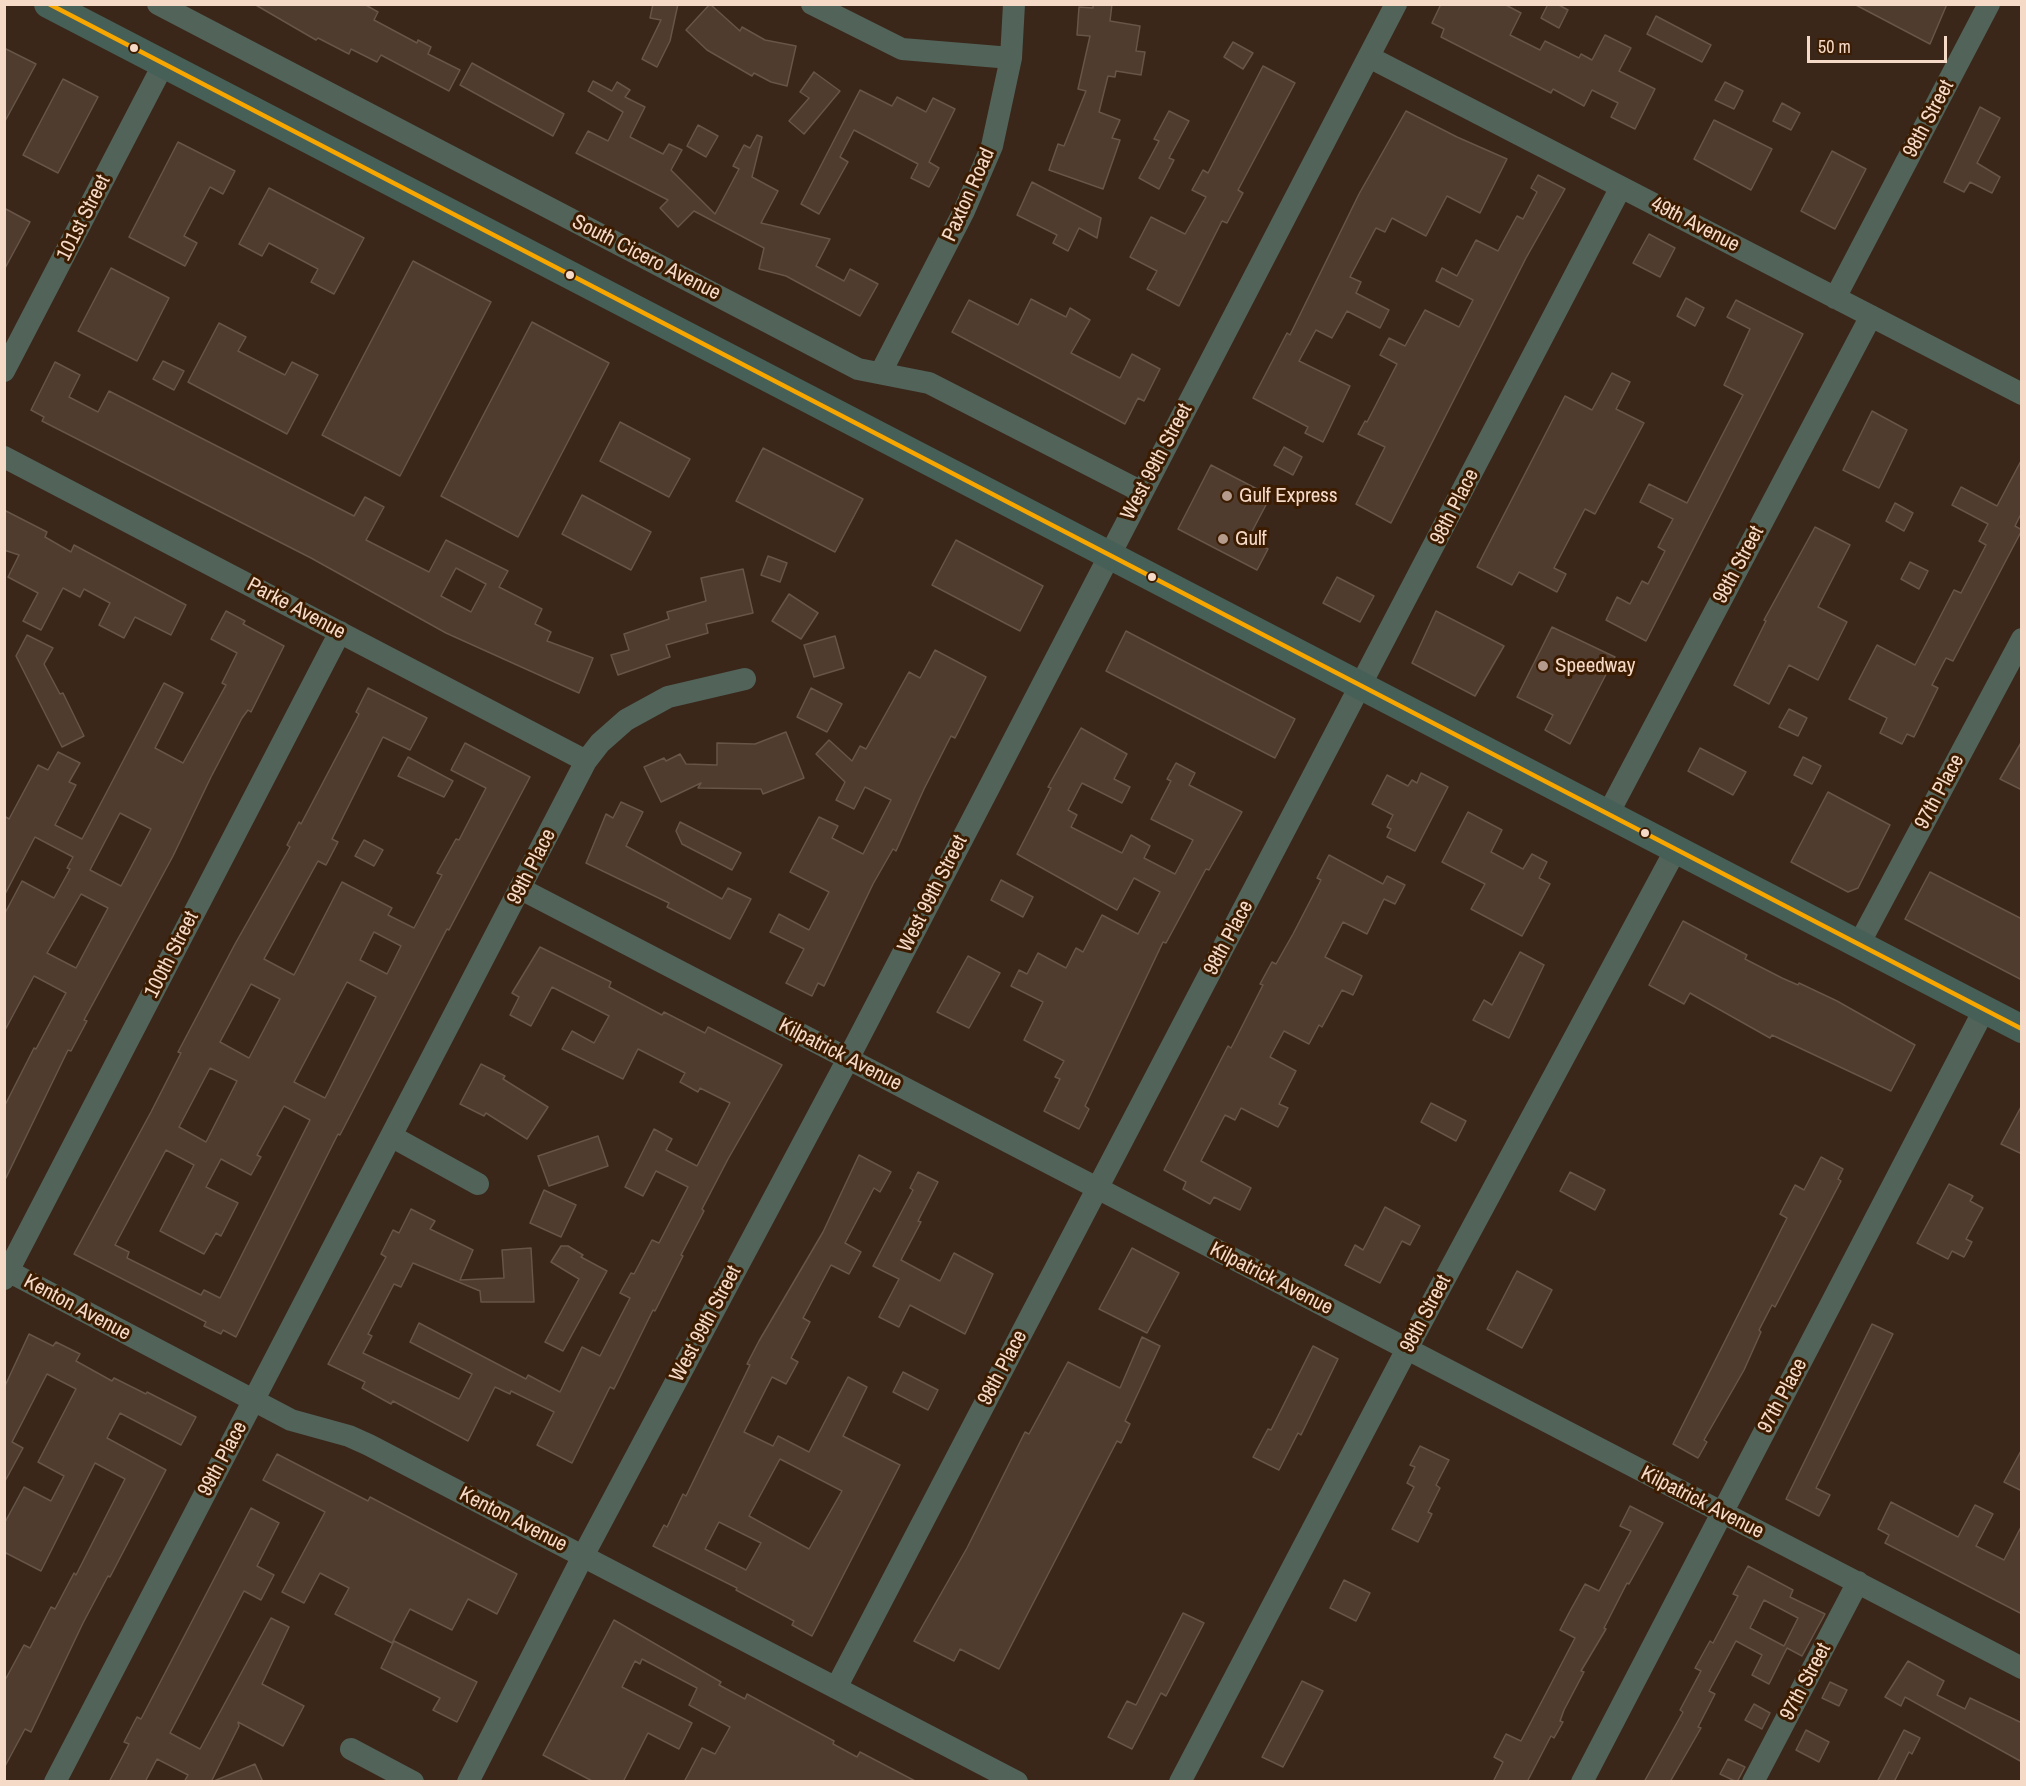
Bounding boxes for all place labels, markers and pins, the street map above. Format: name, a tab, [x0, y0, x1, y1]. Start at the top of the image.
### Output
unlabelled marker	[128, 42, 140, 54]
unlabelled marker	[564, 269, 576, 281]
place label: Gulf Express	[1239, 483, 1338, 509]
marker: Gulf Express	[1220, 489, 1234, 503]
place label: Gulf	[1235, 526, 1267, 552]
marker: Gulf	[1216, 532, 1230, 546]
unlabelled marker	[1146, 571, 1158, 583]
place label: Speedway	[1555, 653, 1635, 679]
marker: Speedway	[1536, 659, 1550, 673]
unlabelled marker	[1639, 827, 1651, 839]

